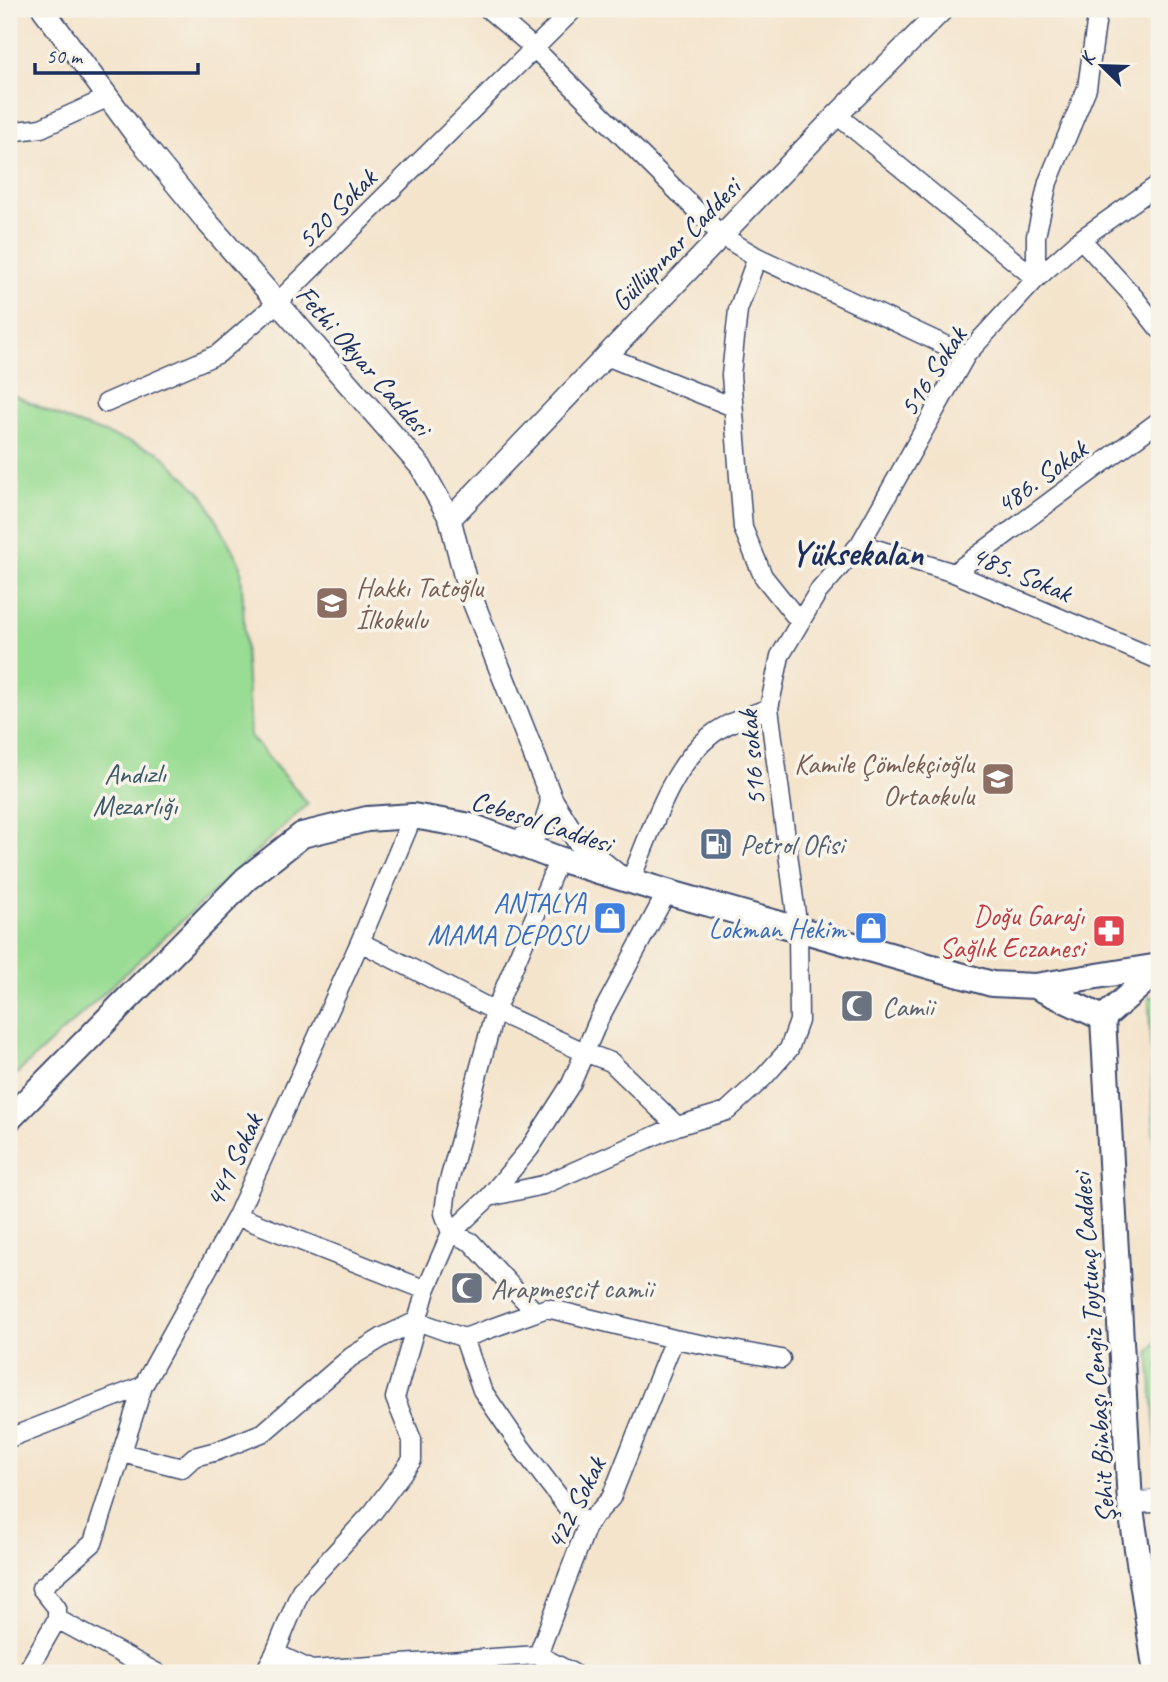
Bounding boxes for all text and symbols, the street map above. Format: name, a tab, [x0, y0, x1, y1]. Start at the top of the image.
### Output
scale bar	[35, 32, 198, 76]
north arrow	[1066, 32, 1136, 102]
text: 50 m	[46, 43, 84, 69]
text: K	[1074, 47, 1102, 69]
street label: 520 Sokak	[289, 160, 385, 256]
street label: Güllüpınar Caddesi	[603, 168, 750, 318]
street label: Fethi Okyar Caddesi	[289, 278, 441, 446]
street label: 516 Sokak	[891, 319, 975, 423]
street label: 486. Sokak	[989, 430, 1095, 521]
district label: Yüksekalan	[791, 531, 924, 576]
street label: 485. Sokak	[967, 537, 1079, 611]
place label: Hakkı Tatoğlu İlkokulu	[356, 570, 485, 637]
school or university icon: Hakkı Tatoğlu İlkokulu	[313, 584, 351, 622]
street label: 516 sokak	[730, 707, 773, 807]
place label: Kamile Çömlekçioğlu Ortaokulu	[794, 746, 976, 813]
park label: Andızlı Mezarlığı	[93, 756, 179, 823]
school or university icon: Kamile Çömlekçioğlu Ortaokulu	[979, 760, 1017, 798]
street label: Cebesol Caddesi	[467, 782, 620, 862]
fuel station icon: Petrol Ofisi	[697, 825, 735, 863]
place label: Petrol Ofisi	[740, 827, 848, 862]
place label: ANTALYA MAMA DEPOSU	[428, 885, 591, 952]
place label: Doğu Garajı Sağlık Eczanesi	[939, 898, 1088, 965]
shop icon: ANTALYA MAMA DEPOSU	[591, 899, 629, 937]
shop icon: Lokman Hekim	[852, 909, 890, 947]
place label: Lokman Hekim	[708, 911, 848, 946]
pharmacy icon: Doğu Garajı Sağlık Eczanesi	[1090, 912, 1128, 950]
mosque icon: Camii	[838, 987, 876, 1025]
place label: Camii	[882, 989, 937, 1024]
street label: 441 Sokak	[197, 1106, 271, 1213]
street label: Şehit Binbaşı Cengiz Toytunç Caddesi	[1064, 1168, 1123, 1524]
mosque icon: Arapmescit camii	[448, 1269, 486, 1307]
place label: Arapmescit camii	[491, 1271, 657, 1306]
street label: 422 Sokak	[537, 1449, 614, 1555]

